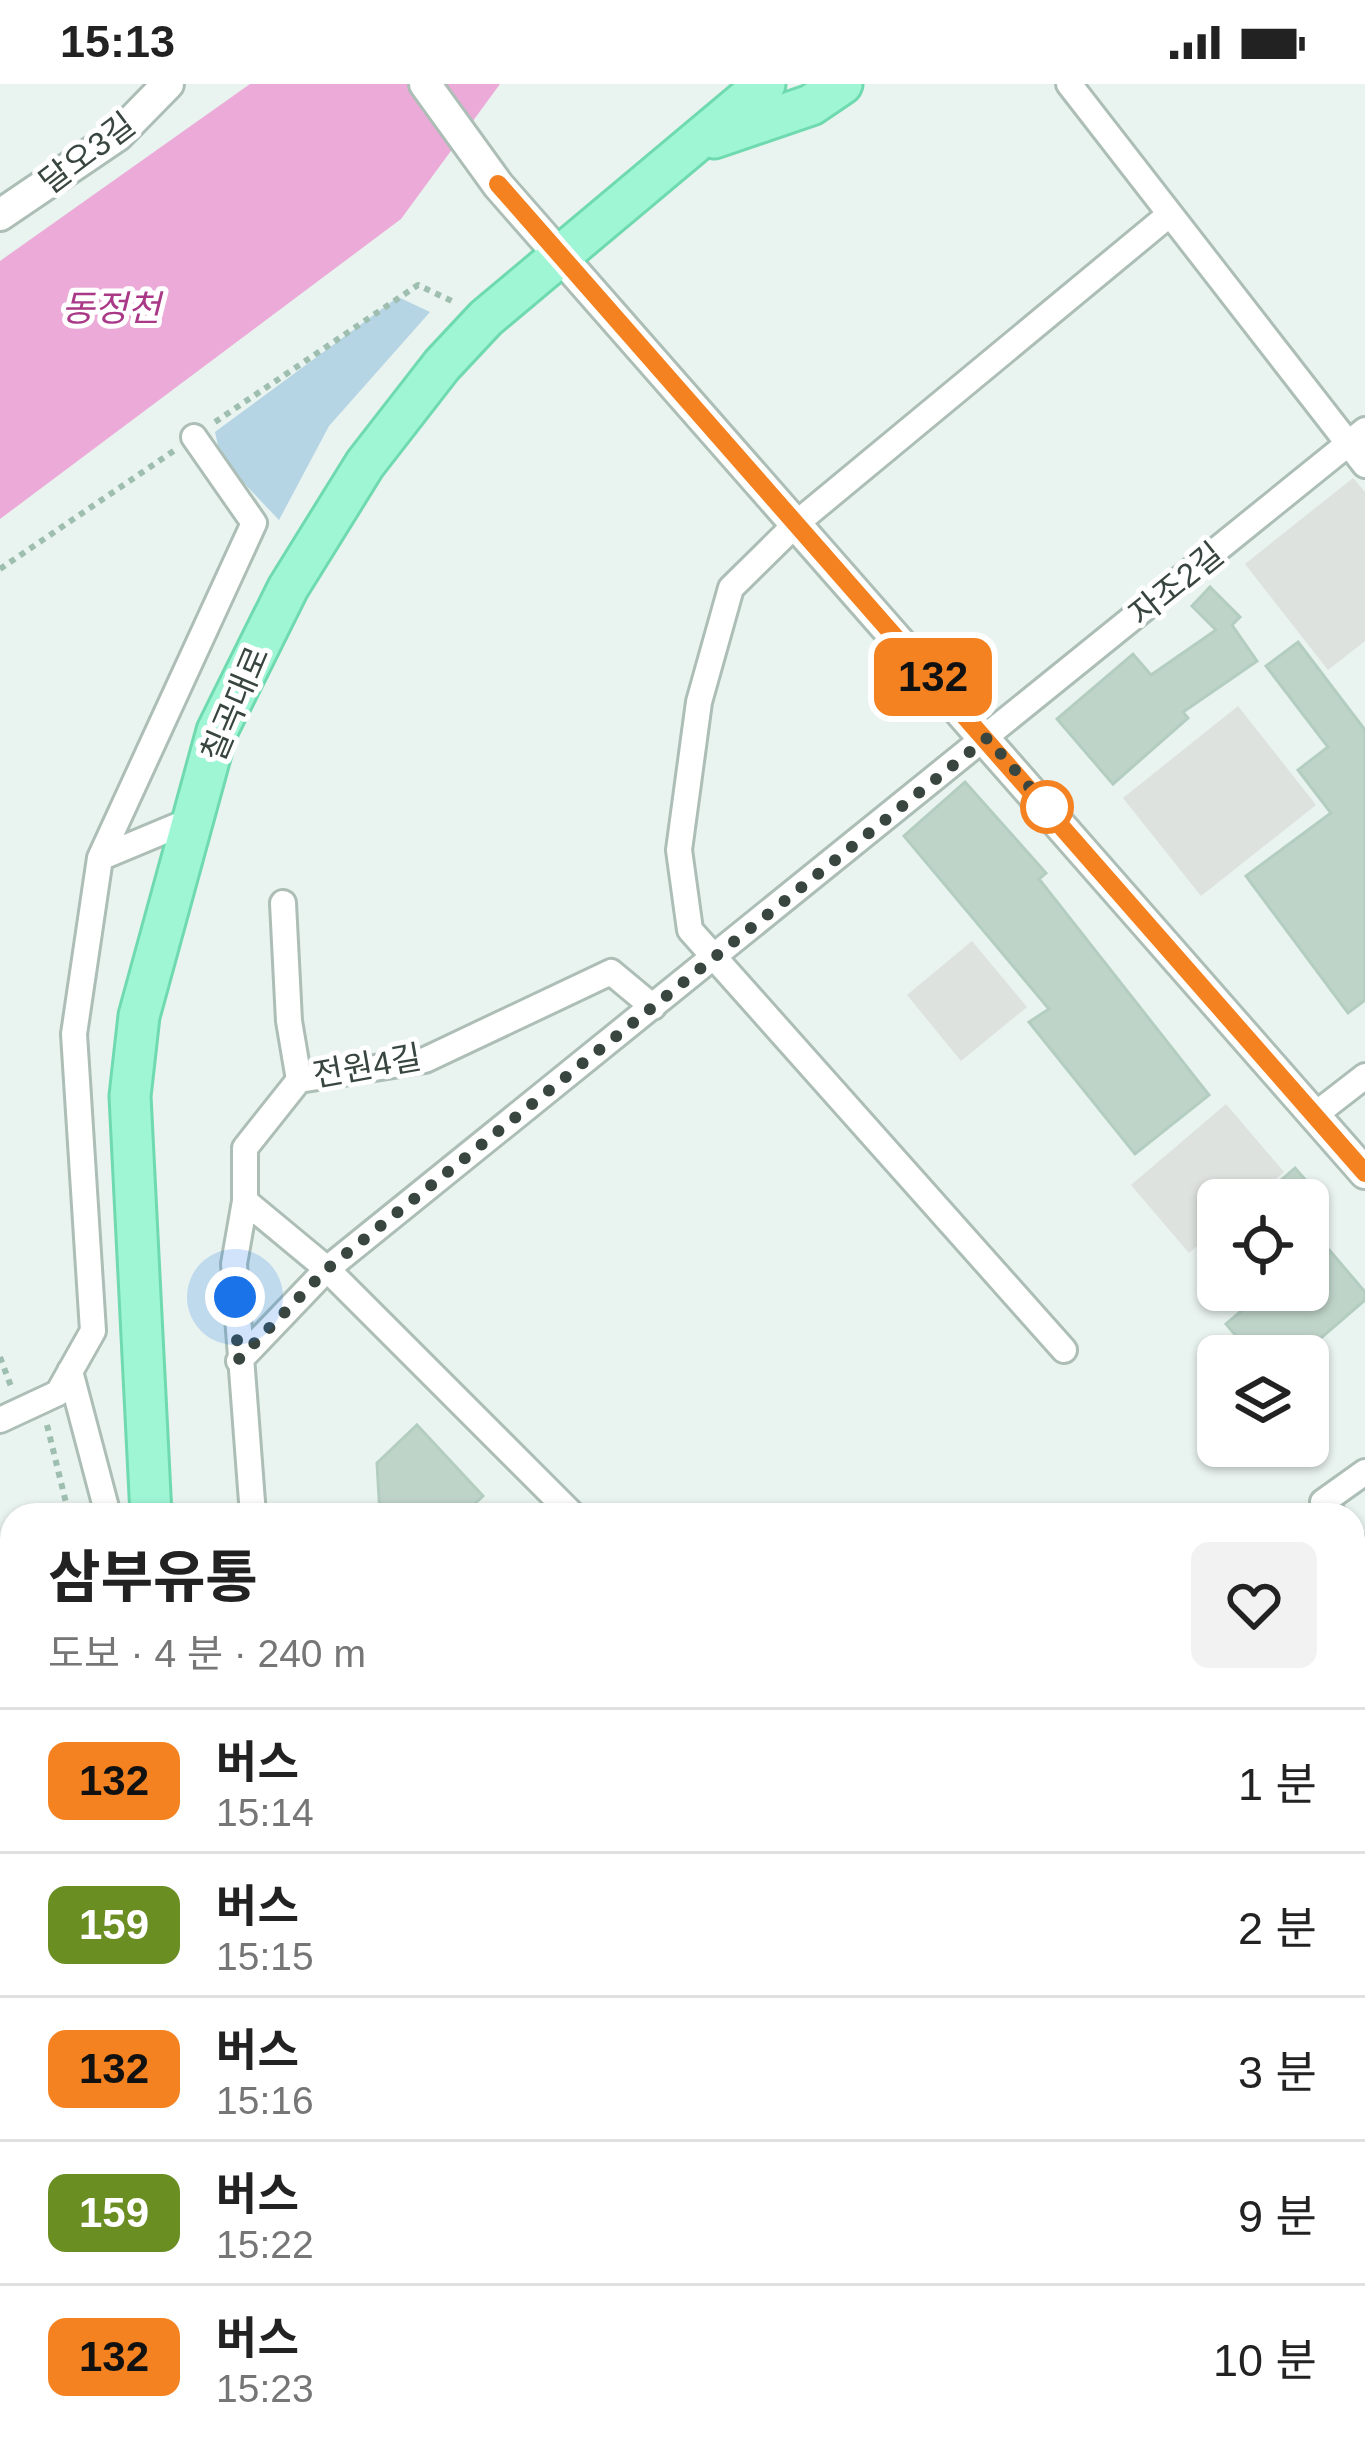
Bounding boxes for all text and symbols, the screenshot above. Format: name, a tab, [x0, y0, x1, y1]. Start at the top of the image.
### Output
text: 15:13	[60, 16, 175, 67]
street label: 달오3길	[32, 105, 142, 201]
water label: 동정천	[61, 288, 165, 329]
street label: 자조2길	[1122, 535, 1230, 633]
line badge: 132	[864, 638, 1002, 716]
street label: 칠곡대로	[194, 641, 276, 767]
text: 132	[898, 653, 968, 700]
unlabelled marker	[1022, 782, 1072, 832]
street label: 전원4길	[310, 1038, 424, 1094]
map controls	[1197, 1179, 1329, 1467]
button: locate	[1197, 1179, 1329, 1311]
your location	[205, 1267, 265, 1327]
button: layers	[1197, 1335, 1329, 1467]
button: heart	[1191, 1542, 1317, 1668]
text: 삼부유통	[48, 1545, 258, 1609]
text: 도보 · 4 분 · 240 m	[48, 1632, 366, 1675]
text: 버스	[216, 1737, 299, 1788]
text: 132	[79, 1757, 149, 1804]
text: 1 분	[1238, 1759, 1317, 1810]
text: 15:14	[216, 1791, 314, 1834]
text: 버스	[216, 1881, 299, 1932]
text: 159	[79, 1901, 149, 1948]
text: 2 분	[1238, 1903, 1317, 1954]
text: 15:15	[216, 1935, 314, 1978]
text: 버스	[216, 2025, 299, 2076]
text: 132	[79, 2045, 149, 2092]
text: 3 분	[1238, 2047, 1317, 2098]
text: 15:16	[216, 2079, 314, 2122]
text: 버스	[216, 2169, 299, 2220]
text: 159	[79, 2189, 149, 2236]
text: 9 분	[1238, 2191, 1317, 2242]
text: 15:22	[216, 2223, 314, 2266]
text: 버스	[216, 2313, 299, 2364]
text: 132	[79, 2333, 149, 2380]
text: 10 분	[1213, 2335, 1317, 2386]
text: 15:23	[216, 2367, 314, 2410]

